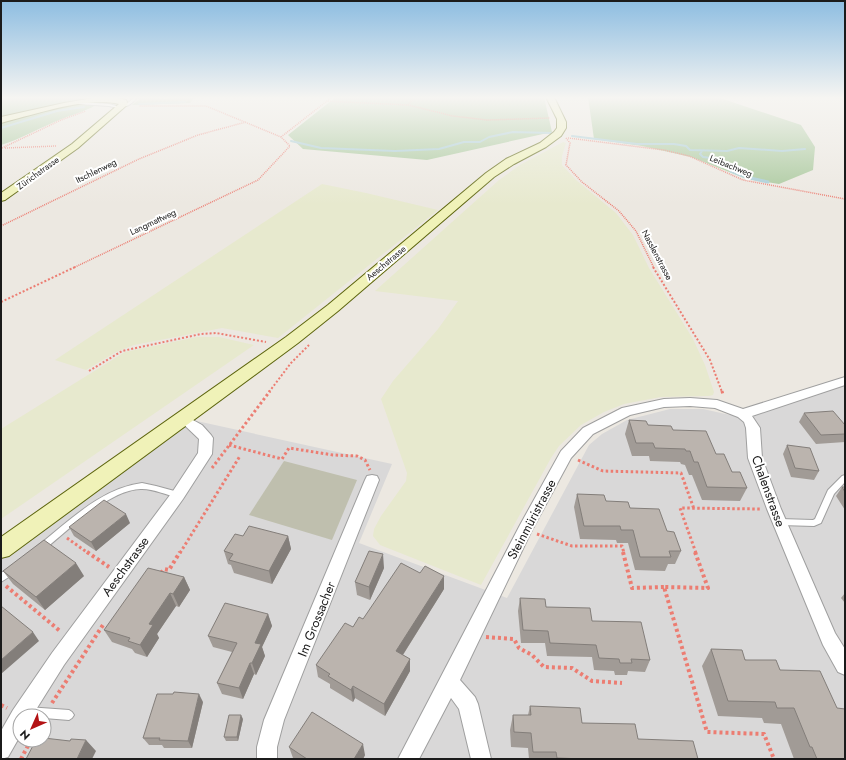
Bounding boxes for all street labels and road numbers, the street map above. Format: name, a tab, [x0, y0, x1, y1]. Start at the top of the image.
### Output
street label: Leibachweg	[708, 151, 755, 180]
street label: Zürichstrasse	[14, 153, 62, 192]
street label: Itschlenweg	[73, 155, 118, 186]
street label: Langmattweg	[128, 205, 178, 238]
street label: Nasslenstrasse	[639, 227, 676, 282]
street label: Aeschstrasse	[363, 242, 409, 283]
street label: Chalenstrasse	[747, 453, 790, 530]
street label: Steinmüristrasse	[502, 476, 561, 563]
street label: Aeschstrasse	[97, 532, 154, 600]
street label: Im Grossacher	[293, 578, 340, 660]

